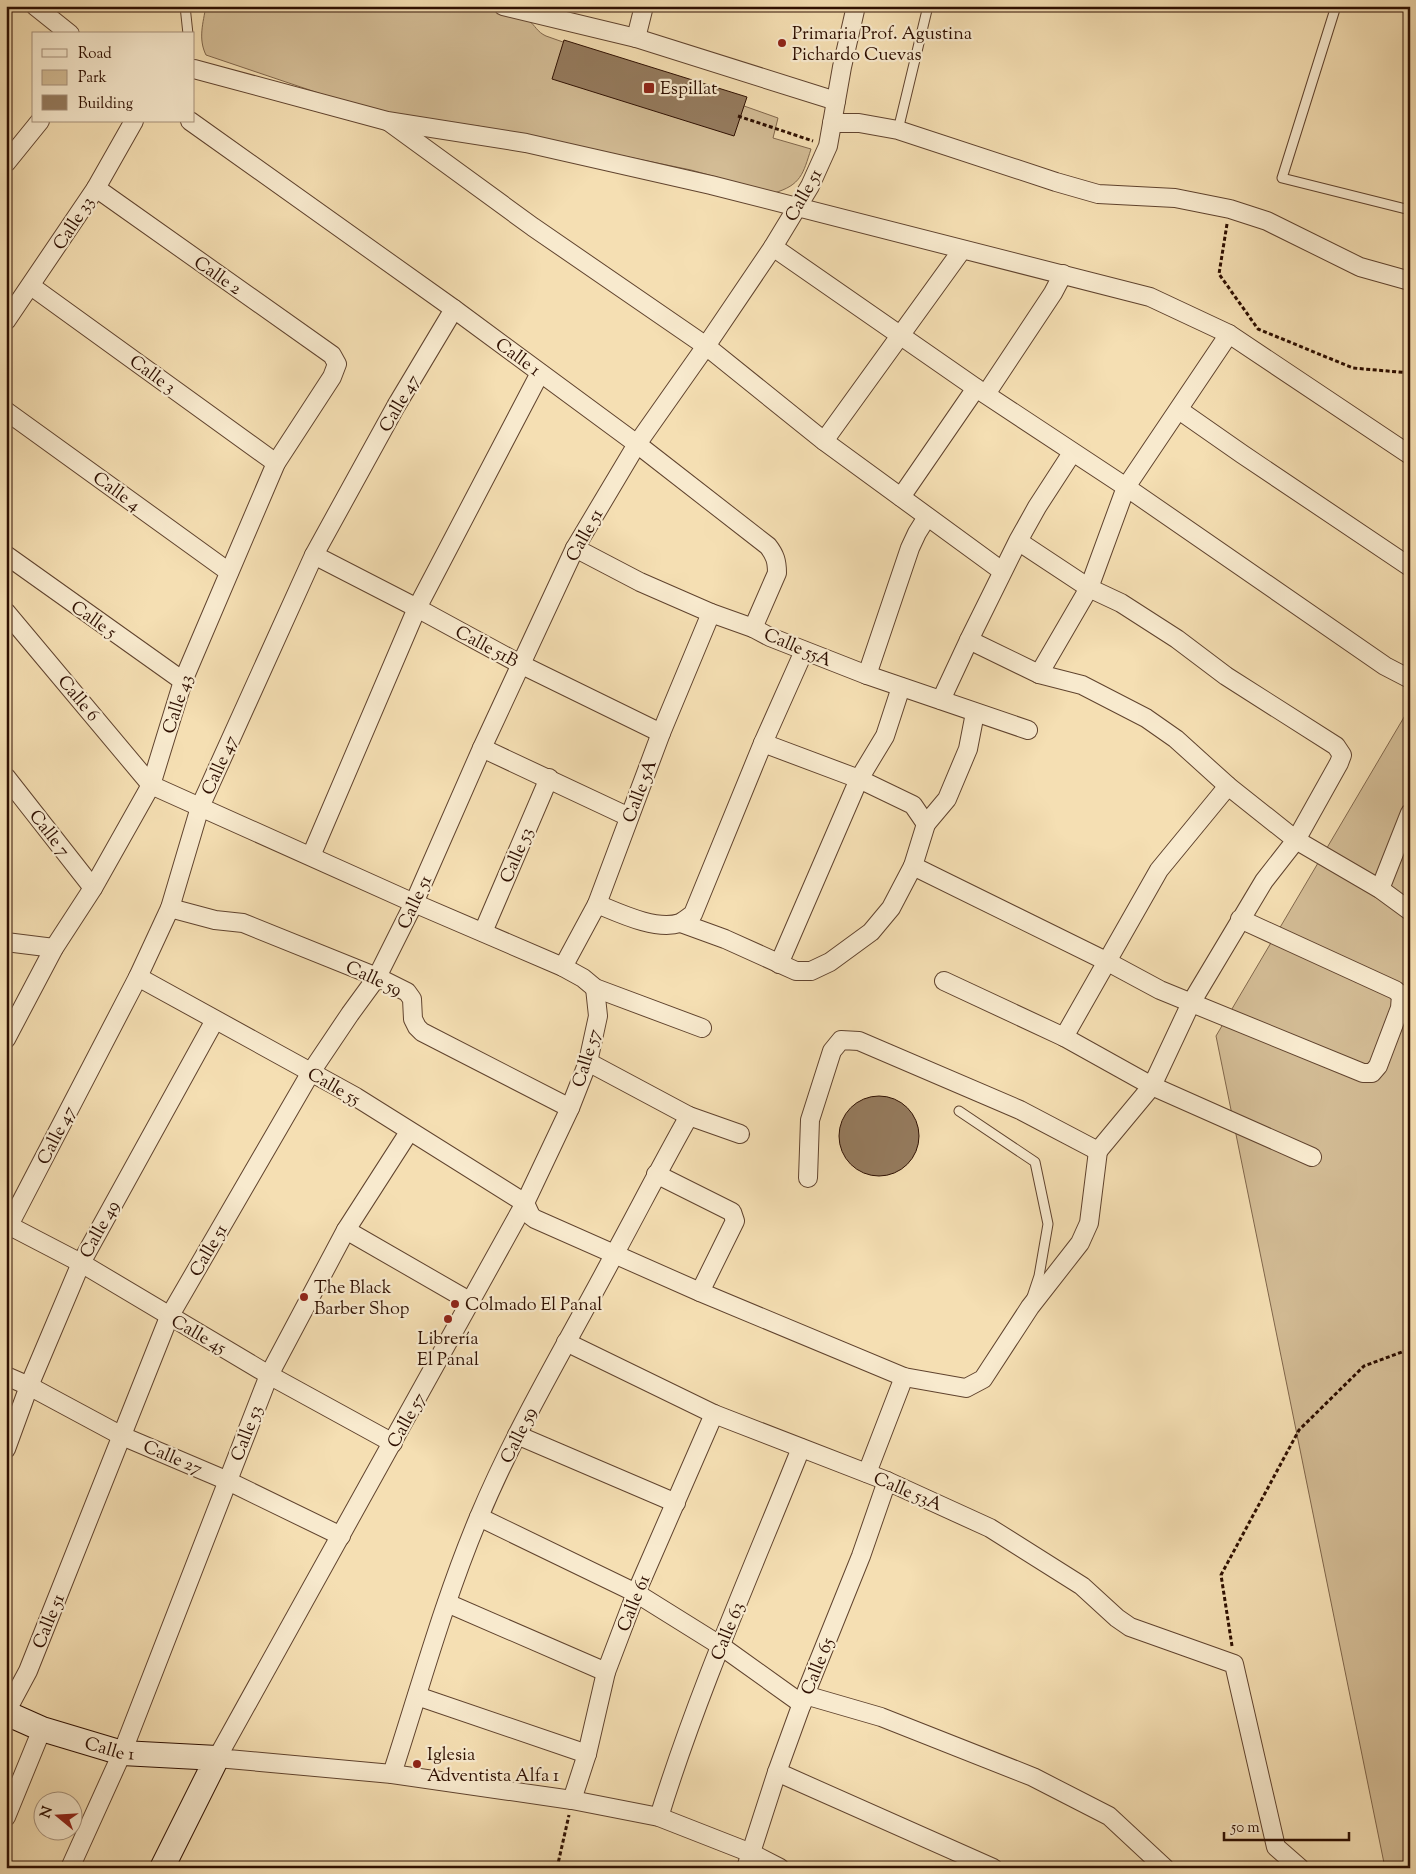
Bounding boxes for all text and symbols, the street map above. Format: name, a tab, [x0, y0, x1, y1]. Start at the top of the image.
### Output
place label: Primaria Prof. Agustina Pichardo Cuevas	[792, 22, 972, 69]
legend	[32, 32, 195, 122]
marker: Primaria Prof. Agustina Pichardo Cuevas	[776, 37, 788, 49]
text: Road	[78, 44, 112, 65]
text: Park	[78, 68, 107, 89]
place label: Espillat	[660, 77, 717, 103]
marker: Espillat	[642, 81, 656, 95]
text: Building	[78, 94, 133, 115]
street label: Calle 51	[780, 165, 830, 227]
street label: Calle 33	[48, 192, 102, 256]
street label: Calle 2	[188, 251, 247, 303]
street label: Calle 1	[489, 332, 545, 384]
street label: Calle 3	[123, 350, 180, 401]
street label: Calle 47	[374, 370, 428, 438]
street label: Calle 4	[86, 466, 145, 519]
street label: Calle 51	[561, 505, 611, 567]
street label: Calle 5	[65, 595, 121, 646]
street label: Calle 51B	[450, 620, 522, 675]
street label: Calle 55A	[759, 623, 836, 675]
street label: Calle 6	[50, 670, 105, 728]
street label: Calle 43	[157, 672, 201, 738]
street label: Calle 47	[196, 732, 245, 800]
street label: Calle 5A	[617, 756, 665, 827]
street label: Calle 7	[22, 805, 75, 863]
street label: Calle 53	[495, 824, 541, 888]
street label: Calle 51	[392, 872, 440, 934]
street label: Calle 59	[341, 955, 406, 1004]
street label: Calle 57	[567, 1026, 609, 1091]
street label: Calle 55	[302, 1062, 364, 1113]
street label: Calle 47	[32, 1102, 84, 1170]
street label: Calle 49	[74, 1196, 127, 1264]
street label: Calle 51	[184, 1220, 235, 1282]
place label: The Black Barber Shop	[314, 1276, 410, 1323]
marker: The Black Barber Shop	[298, 1291, 310, 1303]
place label: Colmado El Panal	[465, 1293, 602, 1319]
marker: Colmado El Panal	[449, 1298, 461, 1310]
street label: Calle 45	[166, 1310, 230, 1362]
marker: Librería El Panal	[442, 1313, 454, 1325]
place label: Librería El Panal	[417, 1327, 479, 1374]
street label: Calle 57	[382, 1389, 434, 1453]
street label: Calle 53	[225, 1402, 270, 1465]
street label: Calle 59	[495, 1403, 545, 1468]
street label: Calle 27	[139, 1435, 206, 1483]
street label: Calle 53A	[869, 1467, 946, 1519]
street label: Calle 61	[612, 1571, 658, 1636]
street label: Calle 51	[27, 1590, 73, 1653]
street label: Calle 63	[705, 1599, 752, 1665]
street label: Calle 65	[796, 1634, 842, 1699]
street label: Calle 1	[81, 1731, 135, 1769]
place label: Iglesia Adventista Alfa 1	[427, 1743, 559, 1790]
marker: Iglesia Adventista Alfa 1	[411, 1758, 423, 1770]
north arrow	[32, 1792, 82, 1842]
text: N	[36, 1804, 59, 1821]
scale bar	[1224, 1809, 1348, 1841]
text: 50 m	[1230, 1818, 1260, 1839]

